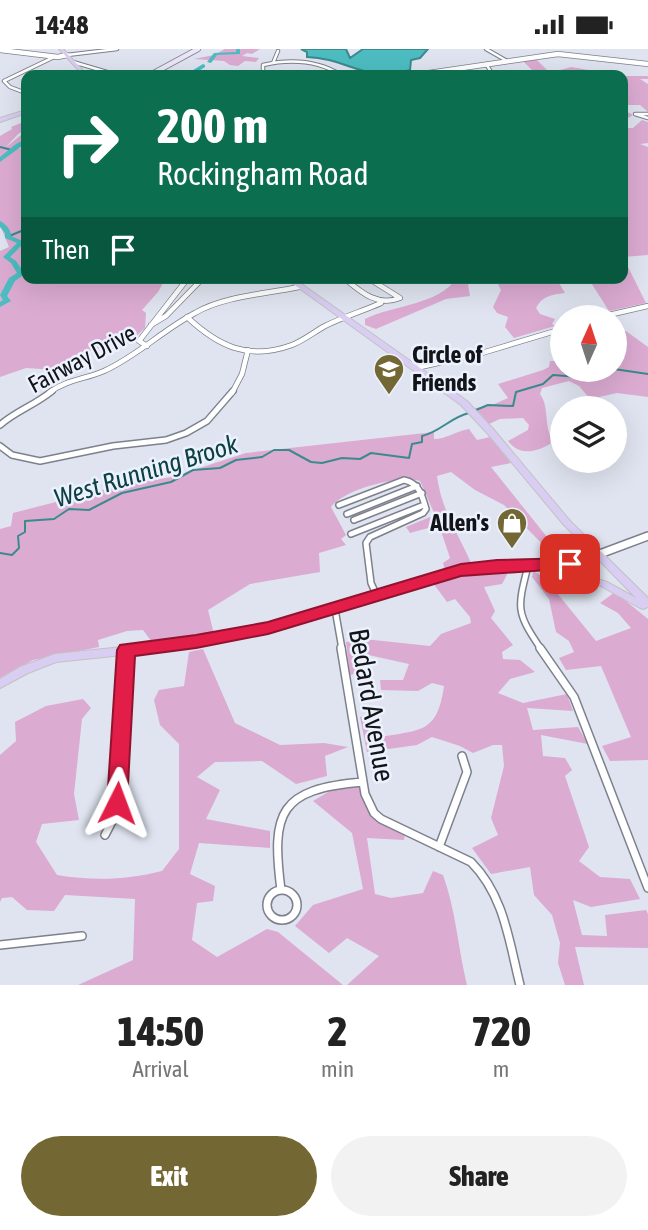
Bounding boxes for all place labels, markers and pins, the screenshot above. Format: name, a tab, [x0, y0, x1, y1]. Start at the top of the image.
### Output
place label: Circle of Friends	[412, 341, 483, 396]
school or university icon: Circle of Friends	[372, 352, 406, 396]
shop icon: Allen's	[495, 506, 529, 550]
place label: Allen's	[429, 509, 490, 536]
pin	[540, 534, 600, 594]

